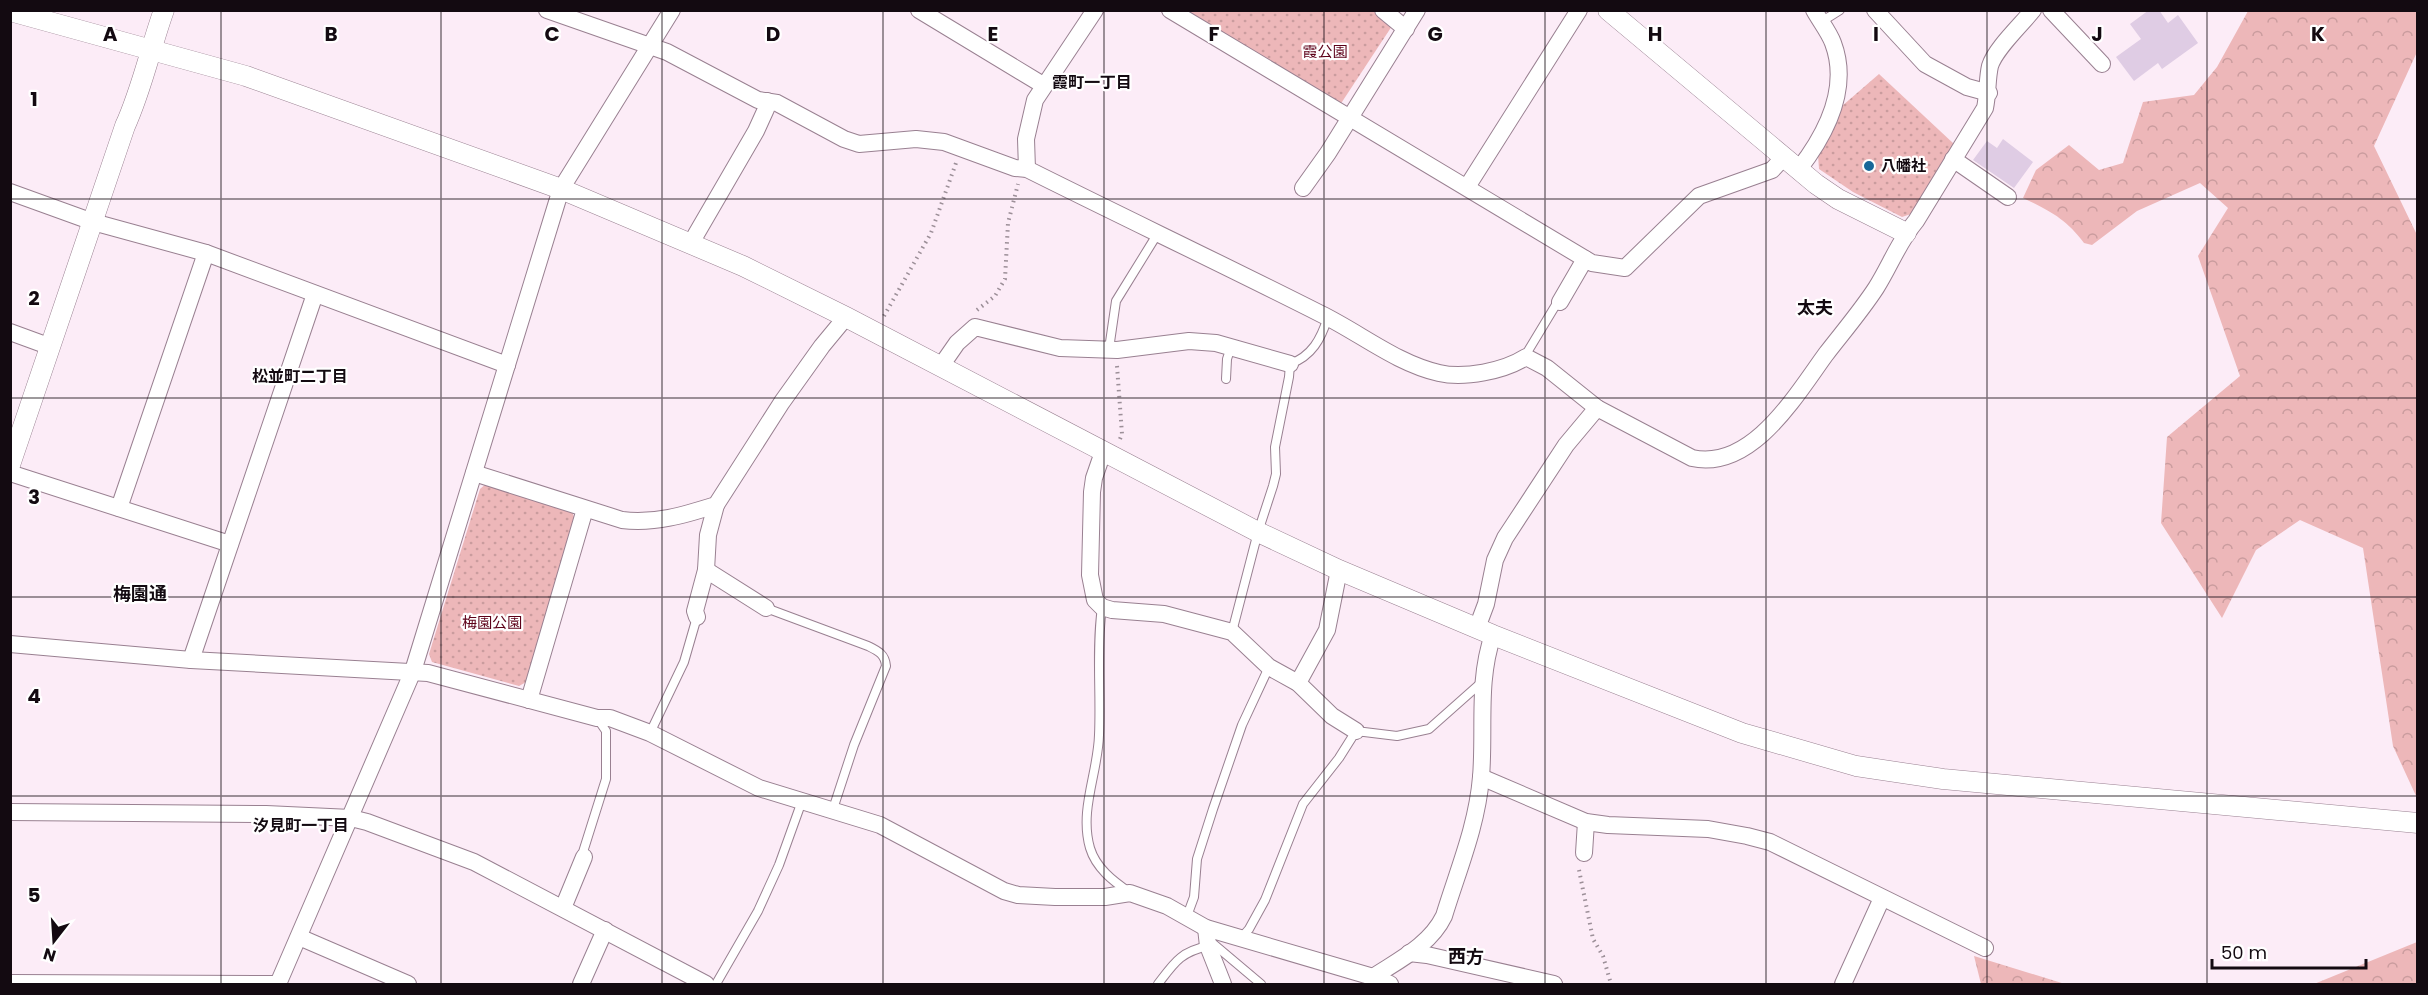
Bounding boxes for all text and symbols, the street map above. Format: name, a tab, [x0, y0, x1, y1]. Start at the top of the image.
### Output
text: A	[103, 20, 118, 48]
text: B	[324, 20, 338, 48]
text: C	[544, 20, 560, 48]
text: D	[766, 20, 780, 48]
text: E	[988, 20, 998, 48]
text: F	[1209, 20, 1220, 48]
text: G	[1427, 20, 1443, 48]
text: H	[1648, 20, 1662, 48]
text: I	[1873, 20, 1879, 48]
text: J	[2091, 20, 2103, 48]
text: K	[2311, 20, 2325, 48]
park label: 霞公園	[1302, 41, 1348, 62]
district label: 霞町一丁目	[1052, 71, 1132, 94]
text: 1	[30, 85, 38, 113]
place label: 八幡社	[1881, 155, 1926, 176]
marker: 八幡社	[1862, 159, 1876, 173]
text: 2	[28, 284, 40, 312]
district label: 太夫	[1797, 295, 1833, 320]
district label: 松並町二丁目	[252, 365, 348, 388]
text: 3	[28, 483, 40, 511]
district label: 梅園通	[113, 581, 167, 606]
park label: 梅園公園	[462, 612, 522, 633]
text: 4	[27, 682, 41, 710]
district label: 汐見町一丁目	[253, 814, 349, 837]
text: 5	[28, 881, 41, 909]
north arrow	[24, 911, 84, 971]
scale bar	[2212, 932, 2366, 970]
text: 50 m	[2221, 940, 2267, 965]
text: N	[41, 942, 59, 968]
district label: 西方	[1448, 944, 1484, 969]

